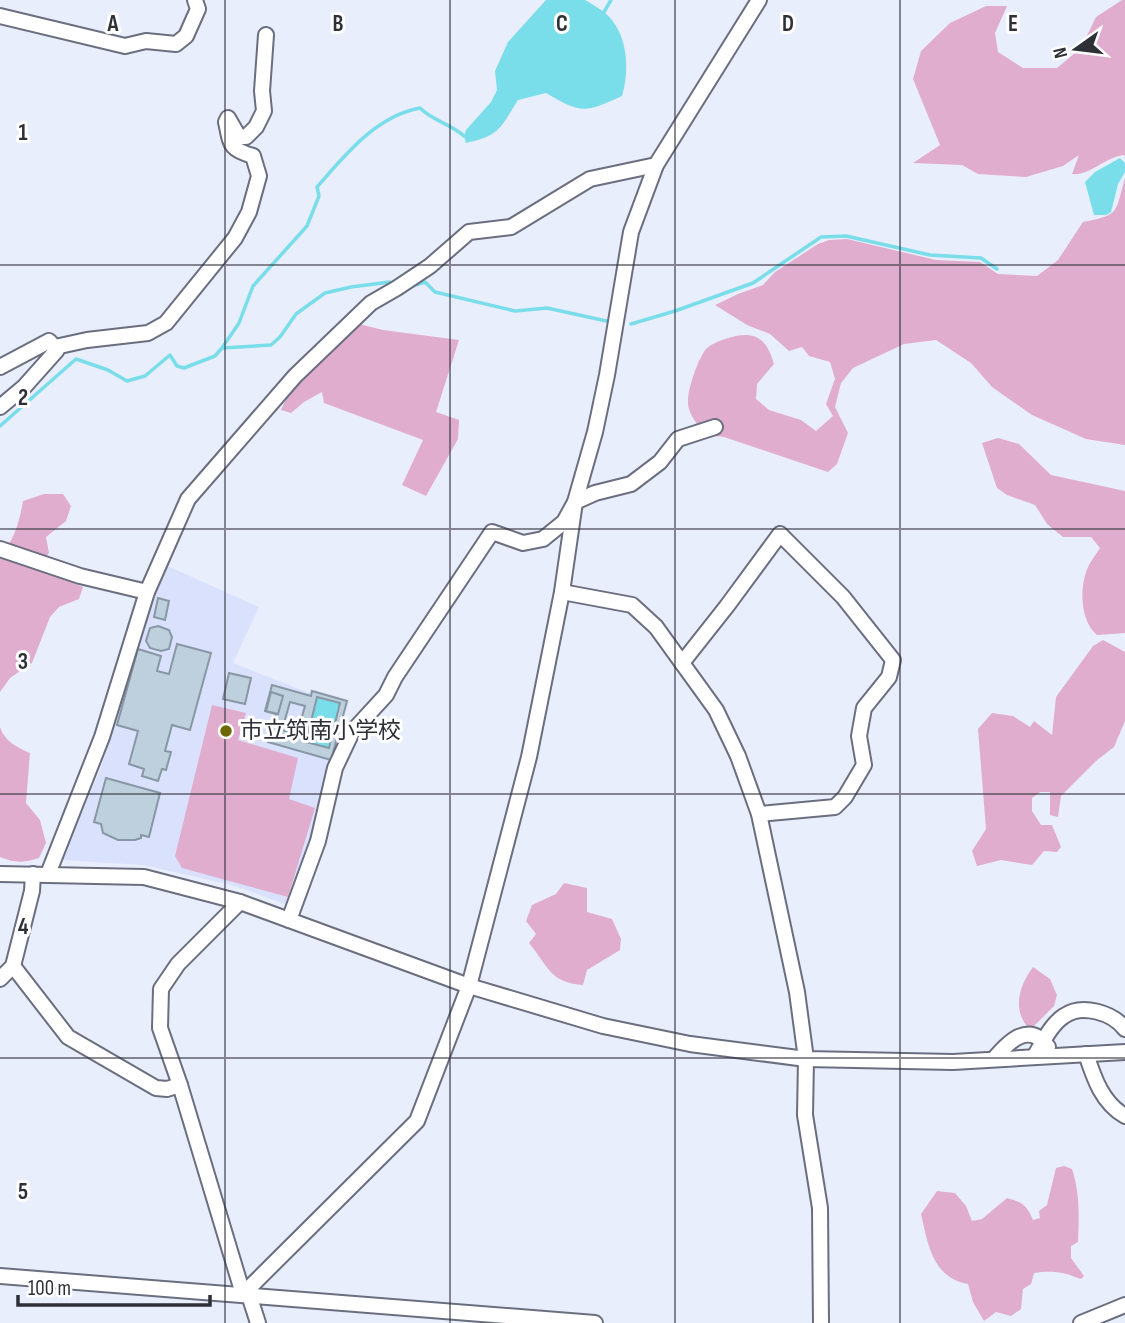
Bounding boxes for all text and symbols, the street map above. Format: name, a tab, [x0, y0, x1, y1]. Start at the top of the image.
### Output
text: A	[107, 10, 120, 38]
text: B	[333, 10, 344, 38]
text: C	[556, 10, 568, 38]
text: D	[782, 10, 794, 38]
text: E	[1008, 10, 1018, 38]
north arrow	[1041, 14, 1111, 84]
text: N	[1049, 45, 1073, 60]
text: 1	[18, 119, 28, 147]
text: 2	[18, 384, 28, 412]
text: 3	[18, 648, 28, 676]
place label: 市立筑南小学校	[240, 717, 401, 745]
marker: 市立筑南小学校	[218, 723, 234, 739]
text: 4	[18, 913, 29, 941]
text: 5	[18, 1178, 28, 1206]
scale bar	[18, 1264, 210, 1308]
text: 100 m	[28, 1276, 71, 1301]

